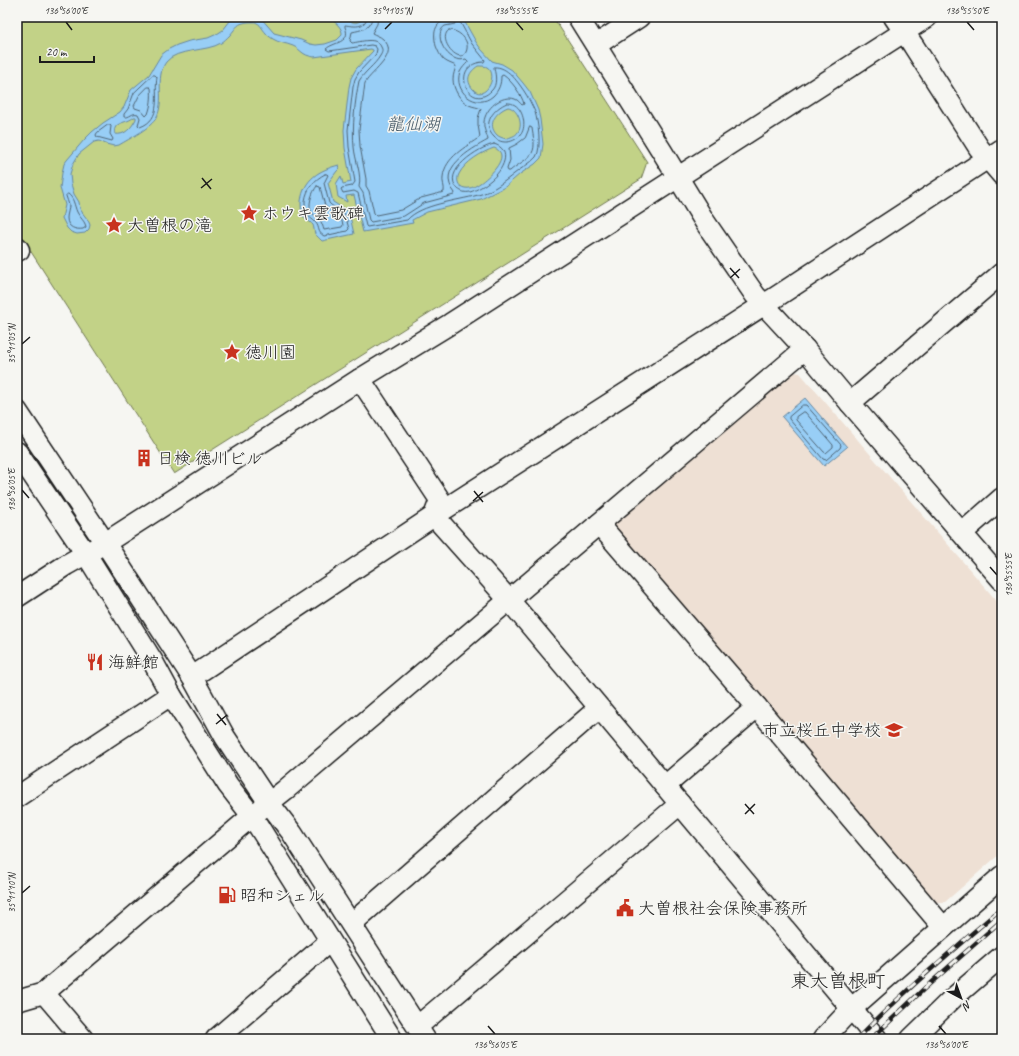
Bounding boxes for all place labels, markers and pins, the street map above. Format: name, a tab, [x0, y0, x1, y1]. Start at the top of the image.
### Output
place icon: ホウキ雲歌碑	[239, 203, 259, 223]
place label: ホウキ雲歌碑	[262, 203, 364, 224]
place icon: 大曽根の滝	[104, 215, 124, 235]
place label: 大曽根の滝	[127, 215, 212, 236]
place icon: 徳川園	[222, 342, 242, 362]
place label: 徳川園	[245, 342, 296, 363]
building icon: 日検 徳川ビル	[134, 448, 154, 468]
place label: 日検 徳川ビル	[157, 448, 263, 469]
restaurant icon: 海鮮館	[85, 652, 105, 672]
place label: 海鮮館	[108, 652, 159, 673]
place label: 市立桜丘中学校	[762, 720, 881, 741]
school or university icon: 市立桜丘中学校	[884, 720, 904, 740]
fuel station icon: 昭和シェル	[217, 885, 237, 905]
place label: 昭和シェル	[240, 885, 325, 906]
public building icon: 大曽根社会保険事務所	[615, 898, 635, 918]
place label: 大曽根社会保険事務所	[638, 898, 808, 919]

